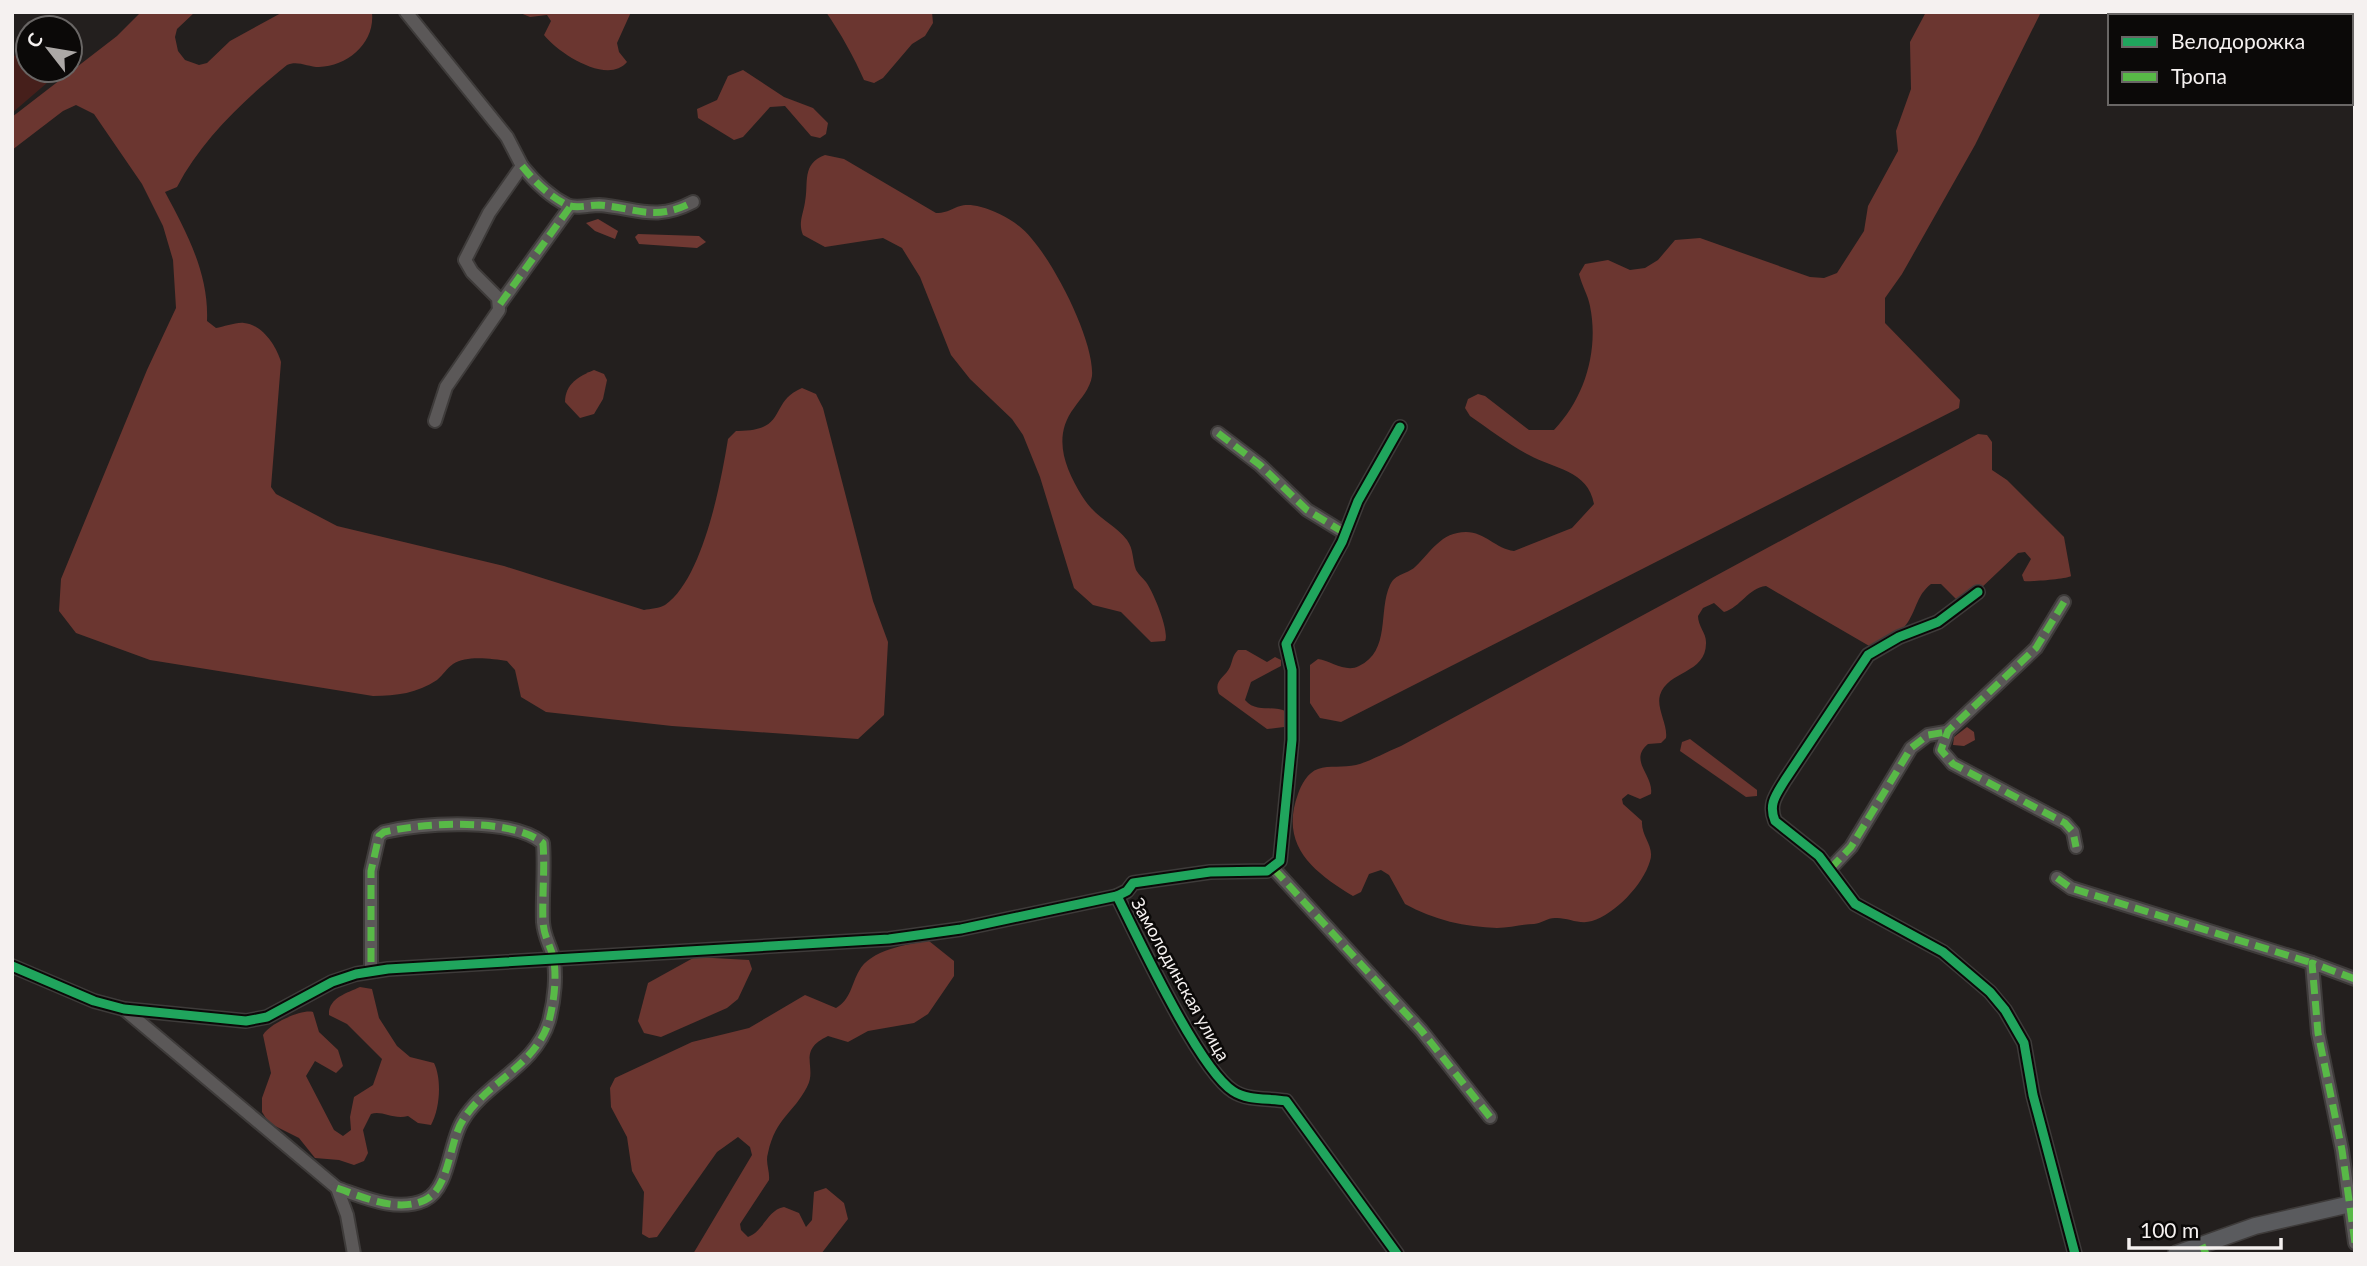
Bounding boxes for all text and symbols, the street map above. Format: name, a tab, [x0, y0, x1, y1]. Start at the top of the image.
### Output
north arrow	[14, 14, 84, 84]
legend	[2108, 14, 2353, 105]
text: С	[21, 28, 47, 51]
text: Велодорожка	[2171, 28, 2305, 53]
text: Тропа	[2171, 63, 2227, 88]
street label: Замолодинская улица	[1127, 893, 1235, 1065]
scale bar	[2129, 1206, 2281, 1250]
text: 100 m	[2140, 1217, 2199, 1242]

